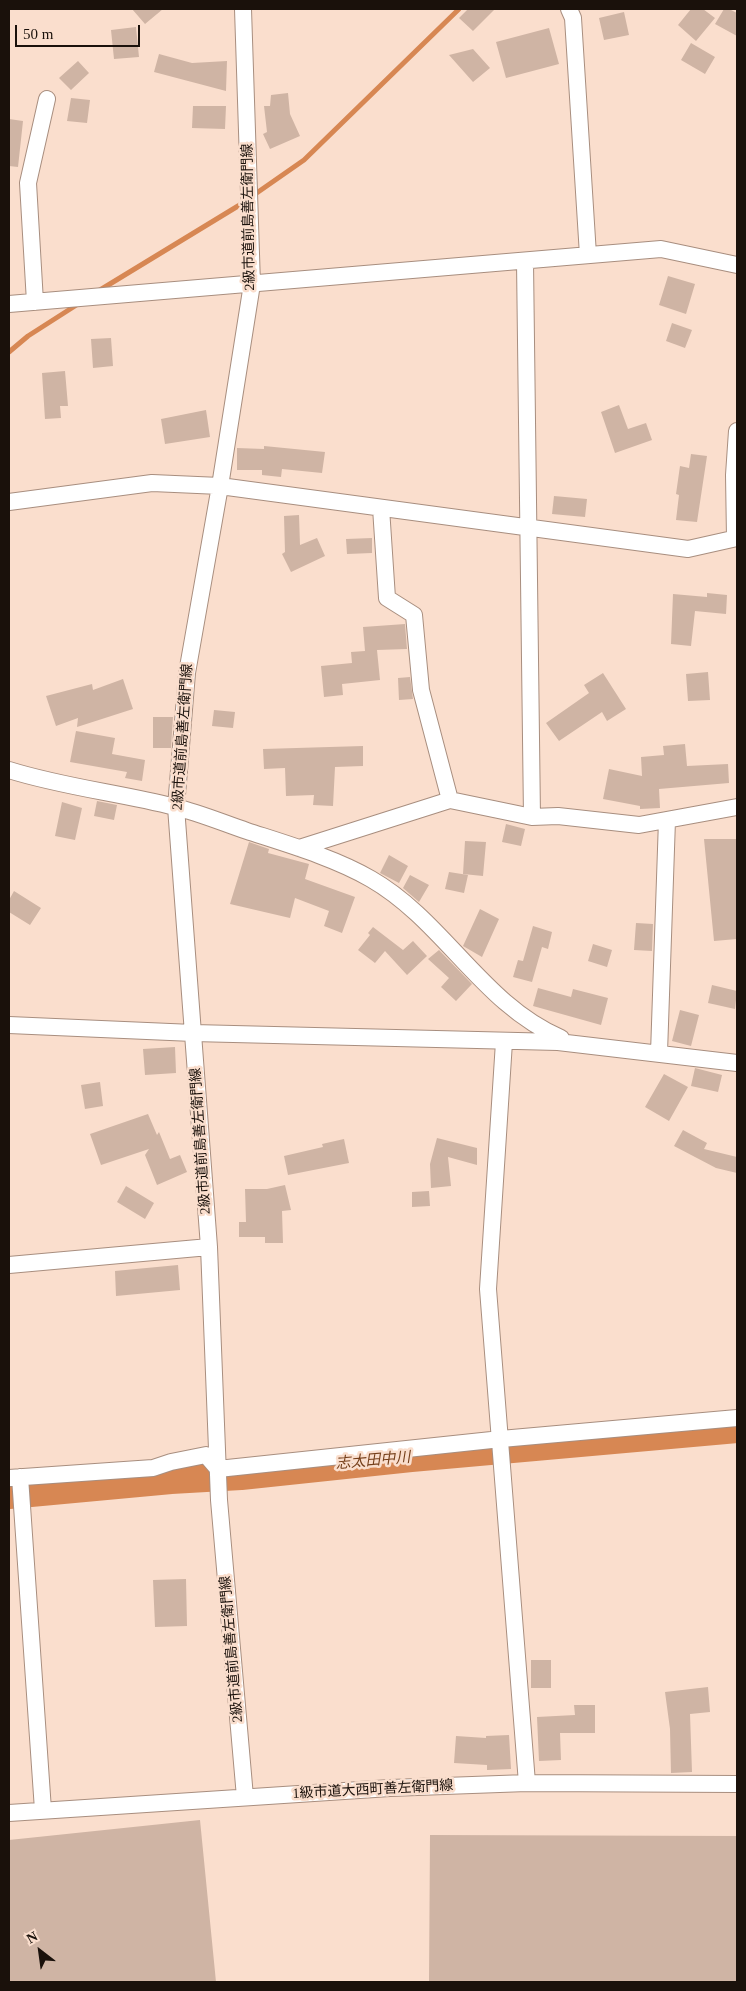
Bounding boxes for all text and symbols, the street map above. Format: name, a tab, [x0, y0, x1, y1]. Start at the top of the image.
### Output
scale bar	[18, 15, 142, 47]
text: 50 m	[23, 26, 53, 42]
street label: 2級市道前島善左衛門線	[239, 143, 259, 291]
street label: 2級市道前島善左衛門線	[169, 663, 197, 811]
street label: 2級市道前島善左衛門線	[187, 1067, 215, 1215]
water label: 志太田中川	[335, 1449, 411, 1473]
street label: 2級市道前島善左衛門線	[217, 1575, 247, 1723]
street label: 1級市道大西町善左衛門線	[292, 1777, 454, 1803]
north arrow	[15, 1926, 65, 1976]
text: N	[24, 1929, 40, 1947]

